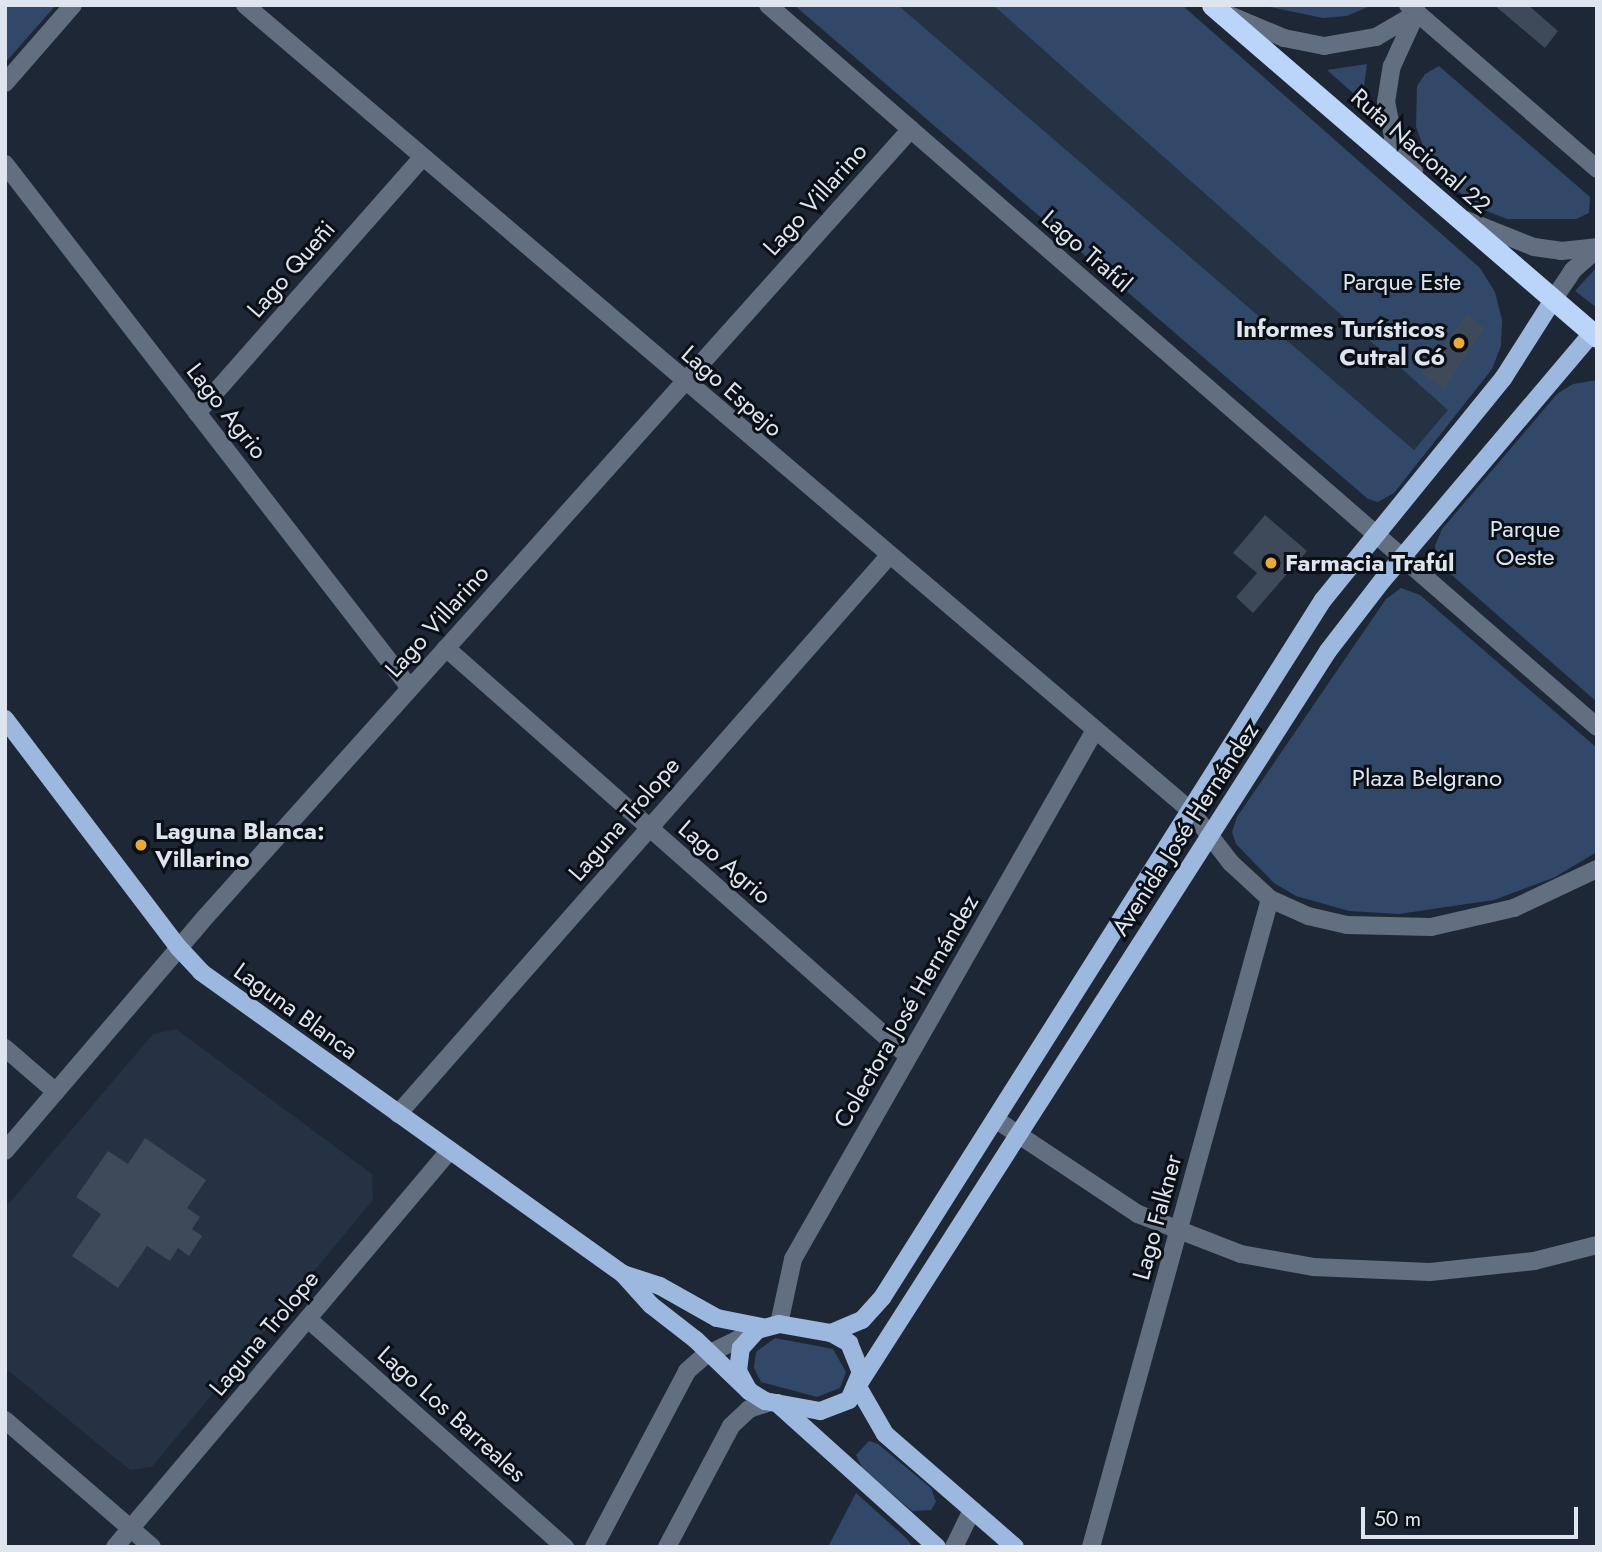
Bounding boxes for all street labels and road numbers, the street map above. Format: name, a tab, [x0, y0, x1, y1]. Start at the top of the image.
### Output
street label: Ruta Nacional 22	[1345, 83, 1497, 219]
street label: Lago Villarino	[757, 137, 873, 261]
street label: Lago Trafúl	[1036, 204, 1138, 298]
street label: Lago Queñi	[241, 215, 341, 323]
street label: Lago Espejo	[676, 339, 788, 443]
street label: Lago Agrio	[181, 357, 273, 465]
street label: Lago Villarino	[379, 559, 495, 683]
street label: Avenida José Hernández	[1105, 717, 1265, 941]
street label: Laguna Trolope	[562, 751, 686, 887]
street label: Lago Agrio	[673, 814, 777, 910]
street label: Colectora José Hernández	[827, 889, 985, 1133]
street label: Laguna Blanca	[228, 956, 364, 1066]
street label: Lago Falkner	[1126, 1151, 1188, 1283]
street label: Laguna Trolope	[203, 1264, 325, 1402]
street label: Lago Los Barreales	[372, 1340, 532, 1488]

